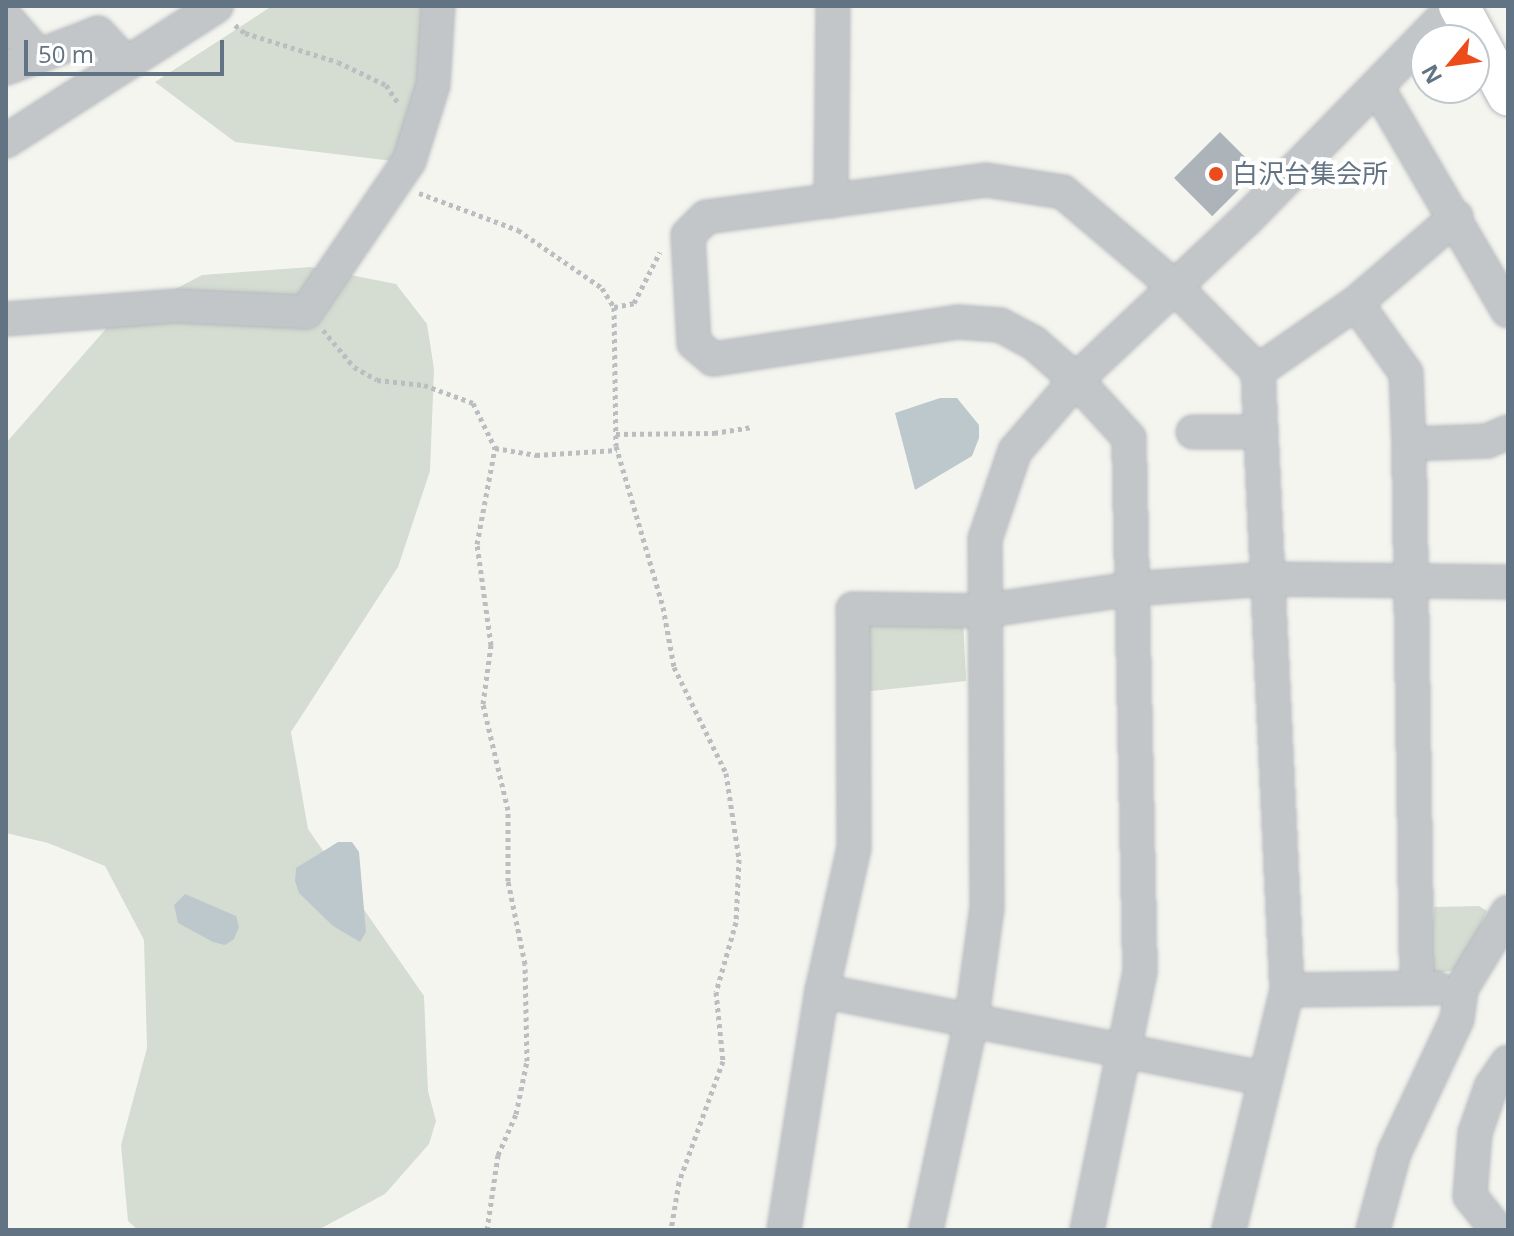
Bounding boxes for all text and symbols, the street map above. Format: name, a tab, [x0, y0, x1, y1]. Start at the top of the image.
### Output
scale bar	[28, 24, 228, 74]
north arrow	[1410, 24, 1490, 104]
text: 50 m	[38, 37, 94, 70]
text: N	[1413, 60, 1448, 90]
place label: 白沢台集会所	[1232, 158, 1388, 190]
marker: 白沢台集会所	[1207, 165, 1225, 183]

